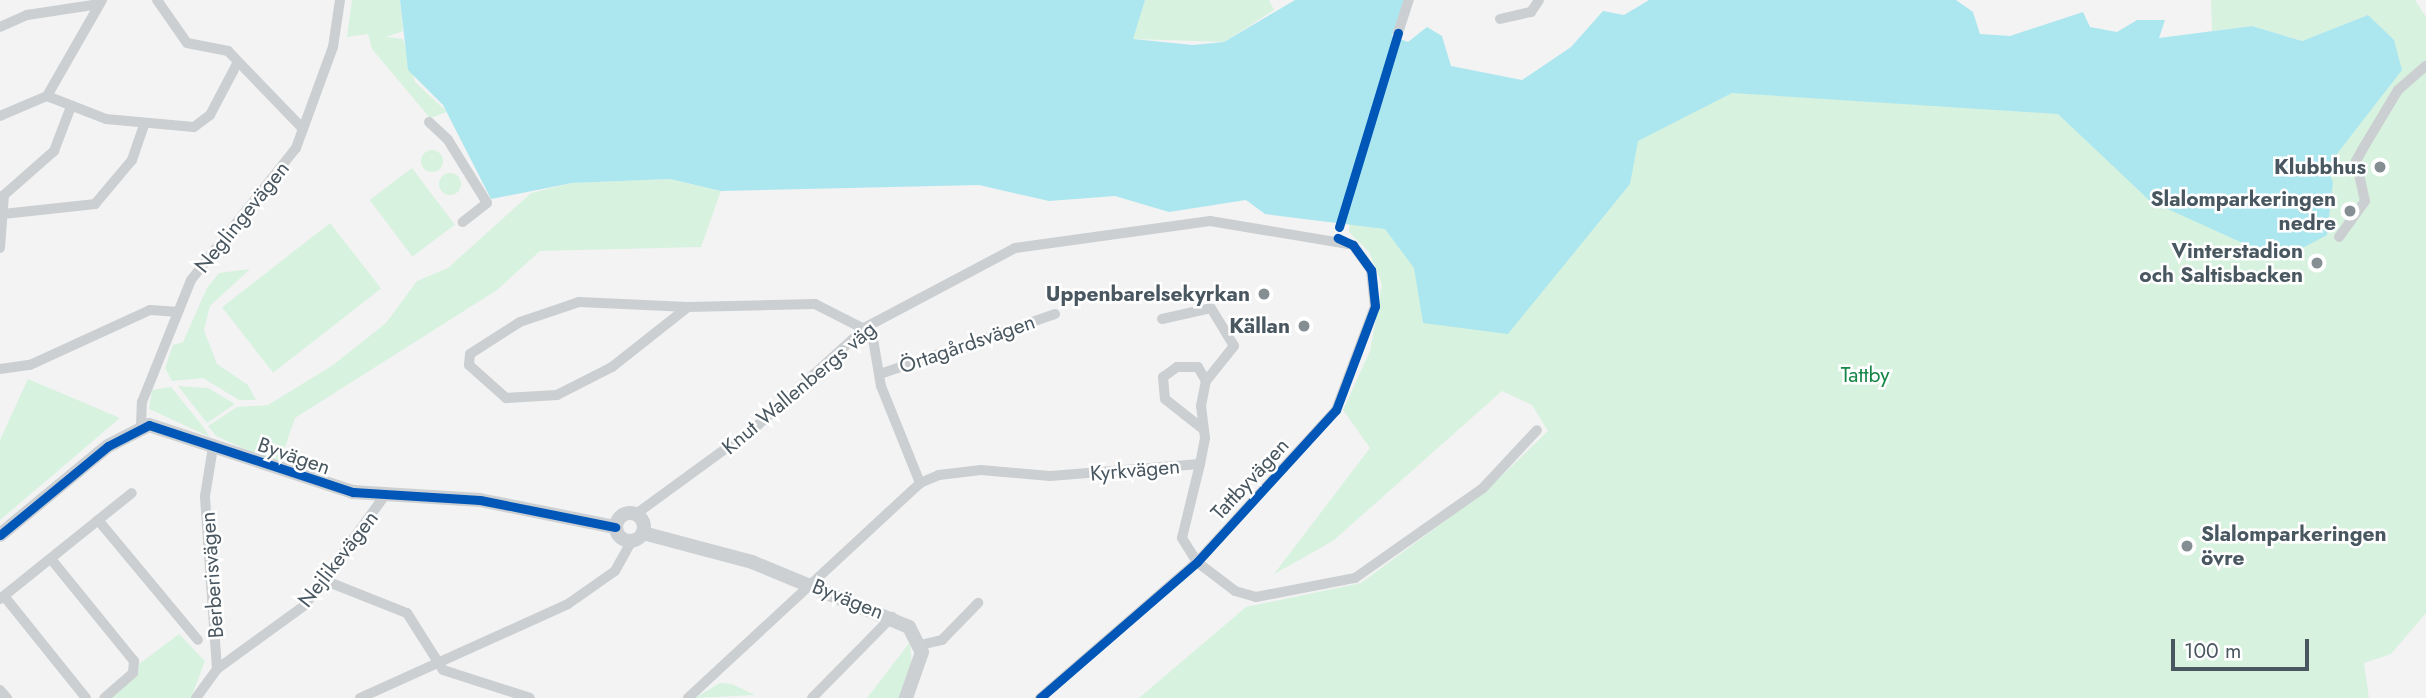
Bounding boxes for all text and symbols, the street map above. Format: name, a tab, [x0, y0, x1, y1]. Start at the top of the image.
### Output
place label: Klubbhus	[2274, 154, 2366, 180]
street label: Neglingevägen	[189, 156, 295, 278]
marker: Klubbhus	[2372, 159, 2388, 175]
place label: Slalomparkeringen nedre	[2150, 186, 2336, 236]
marker: Slalomparkeringen nedre	[2342, 203, 2358, 219]
place label: Vinterstadion och Saltisbacken	[2139, 238, 2303, 288]
marker: Vinterstadion och Saltisbacken	[2309, 255, 2325, 271]
place label: Uppenbarelsekyrkan	[1046, 281, 1250, 307]
marker: Uppenbarelsekyrkan	[1256, 286, 1272, 302]
street label: Örtagårdsvägen	[896, 309, 1038, 379]
place label: Källan	[1229, 313, 1290, 339]
street label: Knut Wallenbergs väg	[717, 316, 881, 460]
marker: Källan	[1296, 318, 1312, 334]
park label: Tattby	[1841, 362, 1889, 388]
street label: Byvägen	[255, 432, 333, 480]
street label: Tattbyvägen	[1206, 433, 1294, 525]
street label: Kyrkvägen	[1089, 454, 1181, 486]
street label: Nejlikevägen	[293, 506, 383, 612]
street label: Berberisvägen	[195, 511, 229, 639]
place label: Slalomparkeringen övre	[2201, 521, 2387, 571]
marker: Slalomparkeringen övre	[2179, 538, 2195, 554]
street label: Byvägen	[809, 573, 887, 625]
scale bar	[2174, 624, 2312, 668]
text: 100 m	[2184, 636, 2241, 666]

